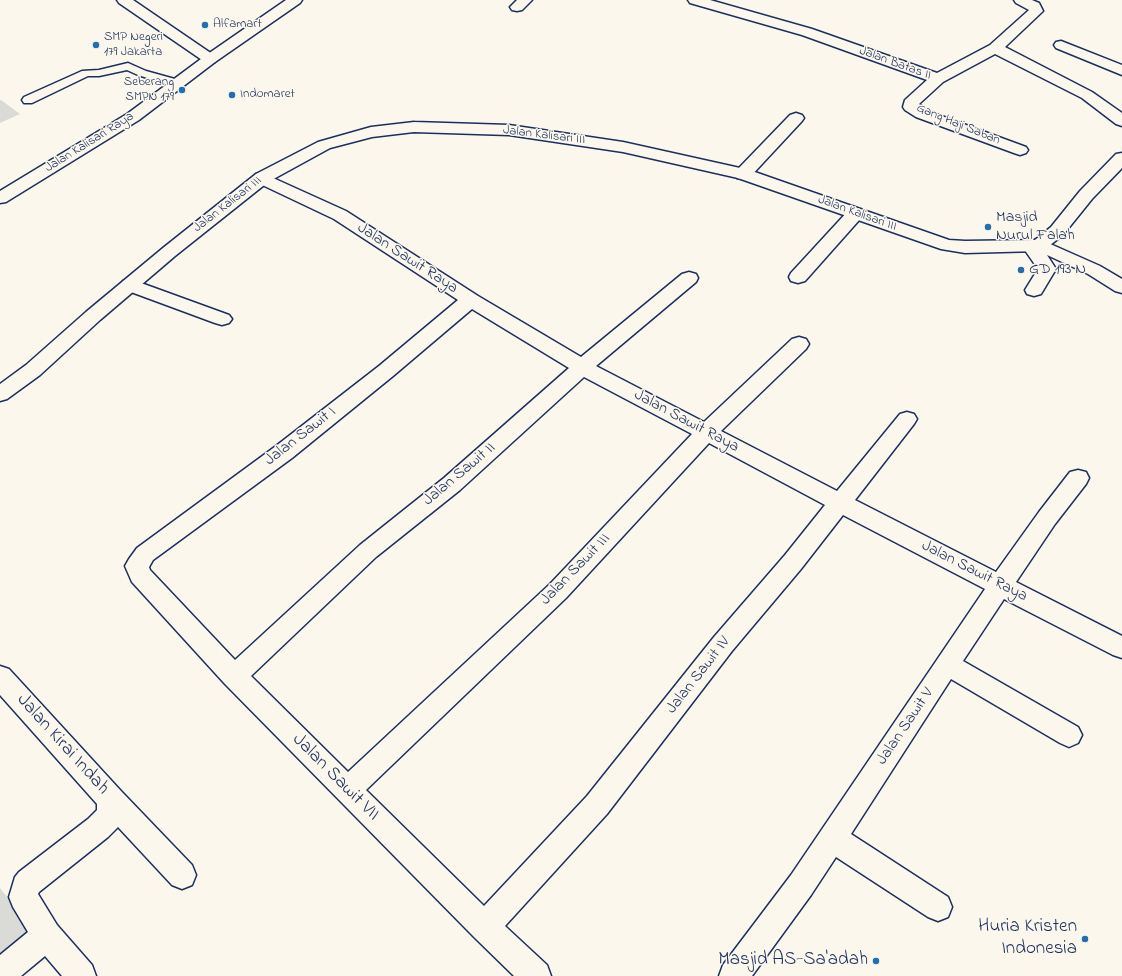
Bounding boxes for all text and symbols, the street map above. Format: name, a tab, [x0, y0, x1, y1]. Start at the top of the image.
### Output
place label: Alfamart	[213, 17, 262, 33]
marker: Alfamart	[200, 20, 210, 30]
place label: SMP Negeri 179 Jakarta	[104, 30, 163, 61]
marker: SMP Negeri 179 Jakarta	[91, 40, 101, 50]
street label: Jalan Batas II	[857, 44, 933, 84]
place label: Seberang SMPN 179	[124, 75, 174, 106]
marker: Seberang SMPN 179	[177, 85, 187, 95]
place label: Indomaret	[240, 87, 295, 103]
marker: Indomaret	[227, 90, 237, 100]
street label: Gang Haji Saban	[914, 101, 1002, 149]
street label: Jalan Kalisari Raya	[43, 109, 137, 177]
street label: Jalan Kalisari III	[502, 123, 586, 149]
street label: Jalan Kalisari III	[191, 173, 265, 237]
street label: Jalan Kalisari III	[816, 193, 898, 235]
place label: Masjid Nurul Falah	[996, 208, 1075, 246]
street label: Jalan Sawit Raya	[353, 219, 461, 299]
marker: Masjid Nurul Falah	[983, 222, 993, 232]
place label: GD 193 N	[1029, 260, 1086, 280]
marker: GD 193 N	[1016, 265, 1026, 275]
street label: Jalan Sawit Raya	[630, 386, 742, 458]
street label: Jalan Sawit I	[262, 403, 340, 471]
street label: Jalan Sawit II	[420, 439, 500, 511]
street label: Jalan Sawit III	[537, 530, 615, 610]
street label: Jalan Sawit Raya	[918, 537, 1030, 607]
street label: Jalan Sawit IV	[663, 634, 735, 718]
street label: Jalan Sawit V	[873, 685, 939, 769]
street label: Jalan Kirai Indah	[11, 690, 113, 800]
street label: Jalan Sawit VII	[286, 729, 384, 827]
place label: Huria Kristen Indonesia	[978, 917, 1077, 961]
marker: Huria Kristen Indonesia	[1080, 934, 1090, 944]
place label: Masjid AS-Sa'adah	[718, 950, 868, 972]
marker: Masjid AS-Sa'adah	[871, 956, 881, 966]

